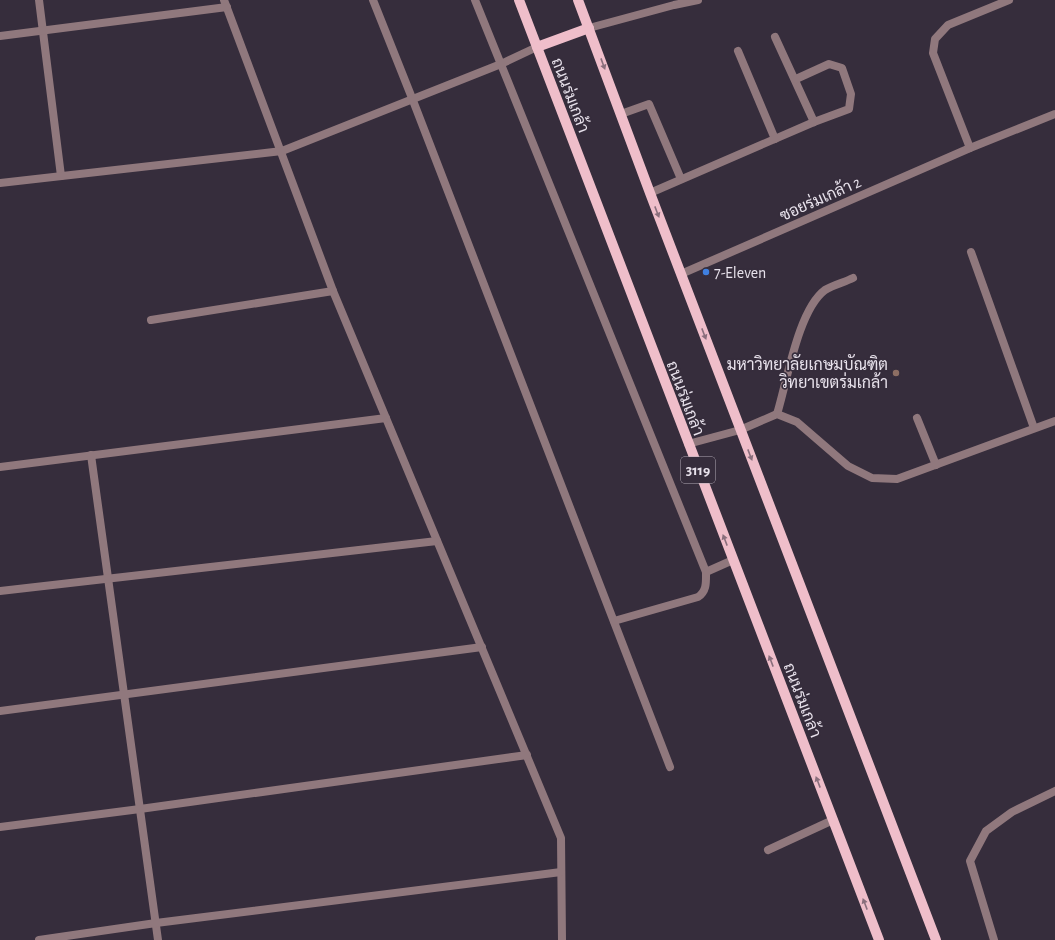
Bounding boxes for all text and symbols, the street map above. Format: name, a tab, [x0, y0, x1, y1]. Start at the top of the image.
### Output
street label: ถนนร่มเกล้า	[549, 55, 594, 135]
one-way arrow	[600, 59, 606, 71]
street label: ซอยร่มเกล้า 2	[776, 171, 863, 224]
one-way arrow	[655, 207, 661, 219]
place label: 7-Eleven	[714, 265, 766, 281]
marker: 7-Eleven	[701, 267, 711, 277]
one-way arrow	[701, 328, 707, 340]
place label: มหาวิทยาลัยเกษมบัณฑิต วิทยาเขตร่มเกล้า	[727, 354, 888, 391]
street label: ถนนร่มเกล้า	[664, 358, 709, 438]
marker: มหาวิทยาลัยเกษมบัณฑิต วิทยาเขตร่มเกล้า	[891, 368, 901, 378]
one-way arrow	[748, 450, 754, 462]
road number: 3119	[681, 457, 715, 483]
one-way arrow	[721, 533, 727, 545]
one-way arrow	[768, 654, 774, 666]
street label: ถนนร่มเกล้า	[781, 660, 826, 740]
one-way arrow	[815, 776, 821, 788]
one-way arrow	[861, 897, 867, 909]

